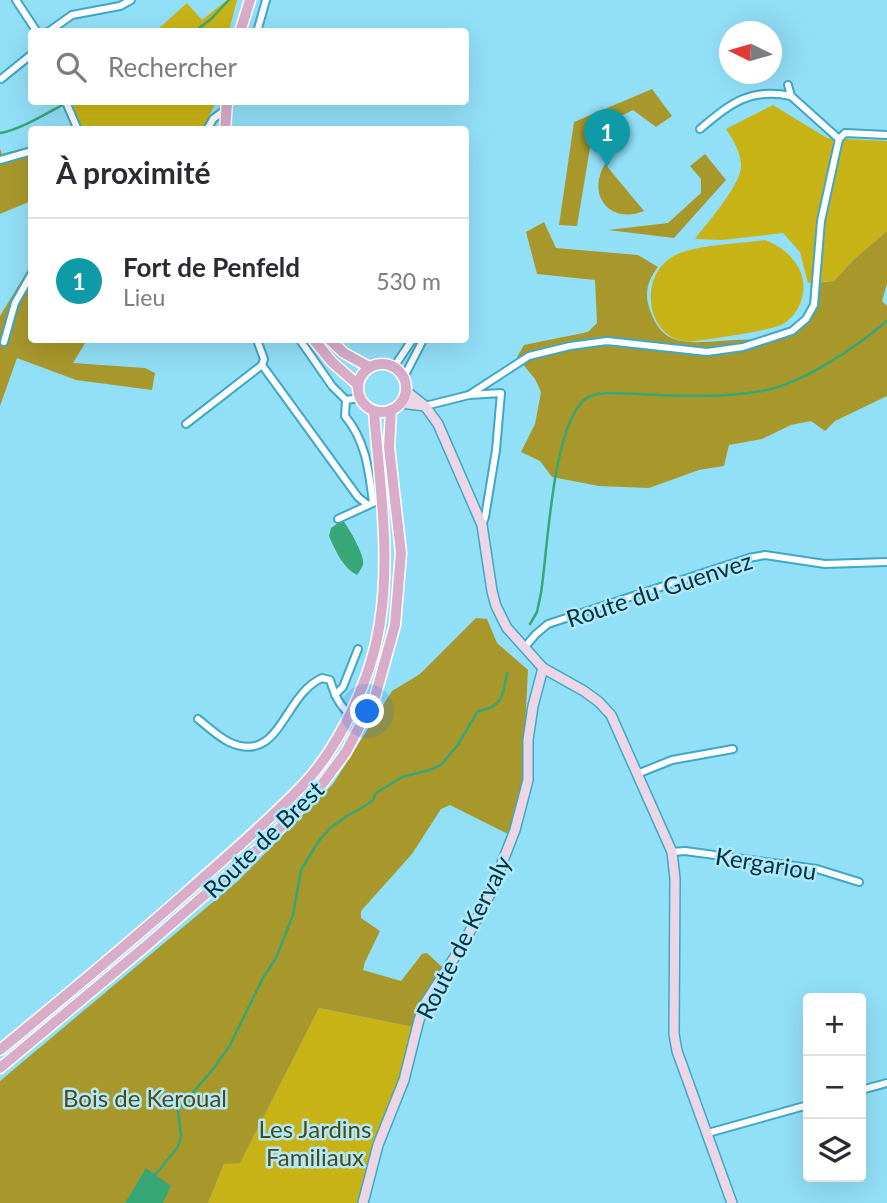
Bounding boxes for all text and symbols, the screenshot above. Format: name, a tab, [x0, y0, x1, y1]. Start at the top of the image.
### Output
north arrow	[719, 21, 782, 84]
search box	[28, 28, 469, 105]
icon: search	[52, 48, 90, 86]
text: Rechercher	[108, 51, 237, 83]
pin: 1	[584, 109, 630, 167]
text: À proximité	[56, 154, 211, 190]
text: Fort de Penfeld	[123, 251, 300, 283]
text: 1	[72, 267, 86, 295]
text: 530 m	[376, 267, 441, 295]
text: Lieu	[123, 283, 165, 311]
street label: Route du Guenvez	[562, 545, 756, 633]
your location	[350, 694, 384, 728]
street label: Route de Brest	[197, 774, 329, 904]
street label: Kergariou	[713, 841, 819, 885]
street label: Route de Kervaly	[409, 850, 517, 1023]
map controls	[803, 993, 866, 1182]
button: +	[803, 993, 866, 1056]
button: −	[803, 1056, 866, 1119]
park label: Bois de Keroual	[63, 1083, 227, 1112]
park label: Les Jardins Familiaux	[259, 1114, 371, 1171]
button: layers	[803, 1119, 866, 1182]

